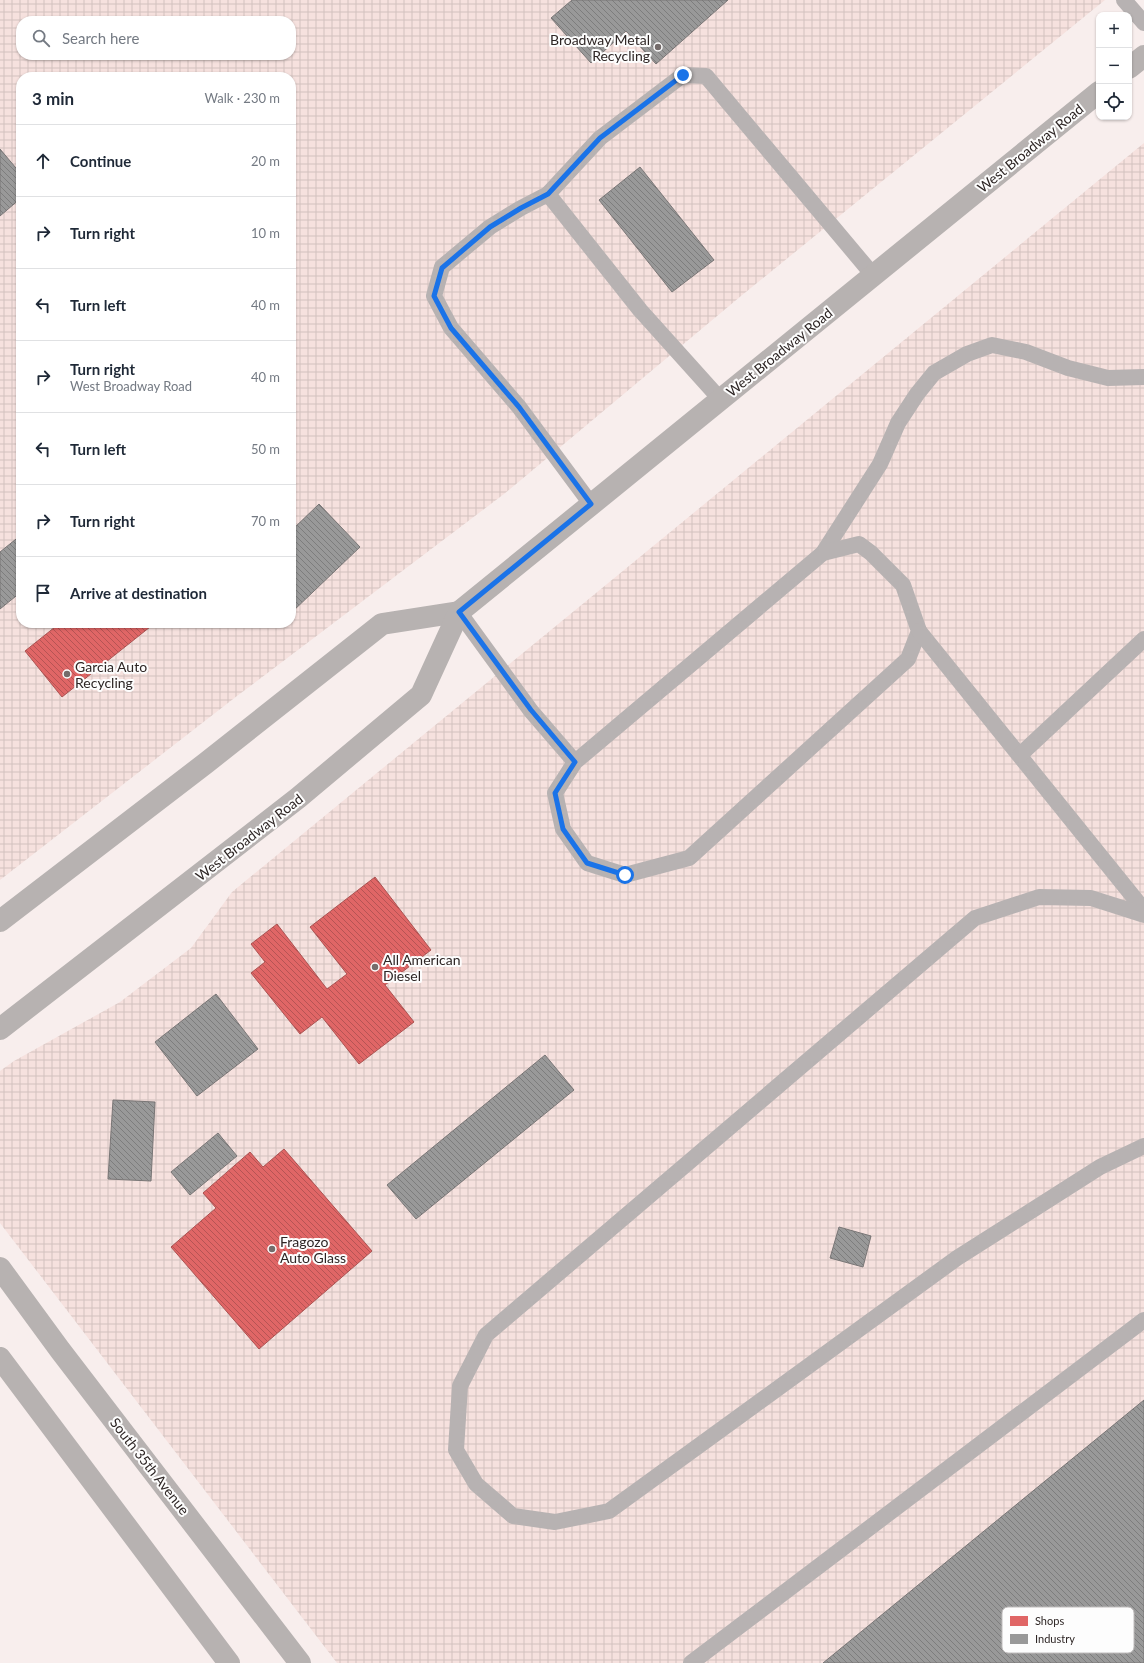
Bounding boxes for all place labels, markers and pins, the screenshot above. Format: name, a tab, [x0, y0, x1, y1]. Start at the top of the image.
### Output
place label: Broadway Metal Recycling	[550, 31, 650, 64]
marker: Broadway Metal Recycling	[653, 42, 663, 52]
place label: Garcia Auto Recycling	[75, 658, 147, 691]
marker: Garcia Auto Recycling	[62, 669, 72, 679]
place label: All American Diesel	[383, 951, 460, 984]
marker: All American Diesel	[370, 962, 380, 972]
place label: Fragozo Auto Glass	[280, 1233, 346, 1266]
marker: Fragozo Auto Glass	[267, 1244, 277, 1254]

